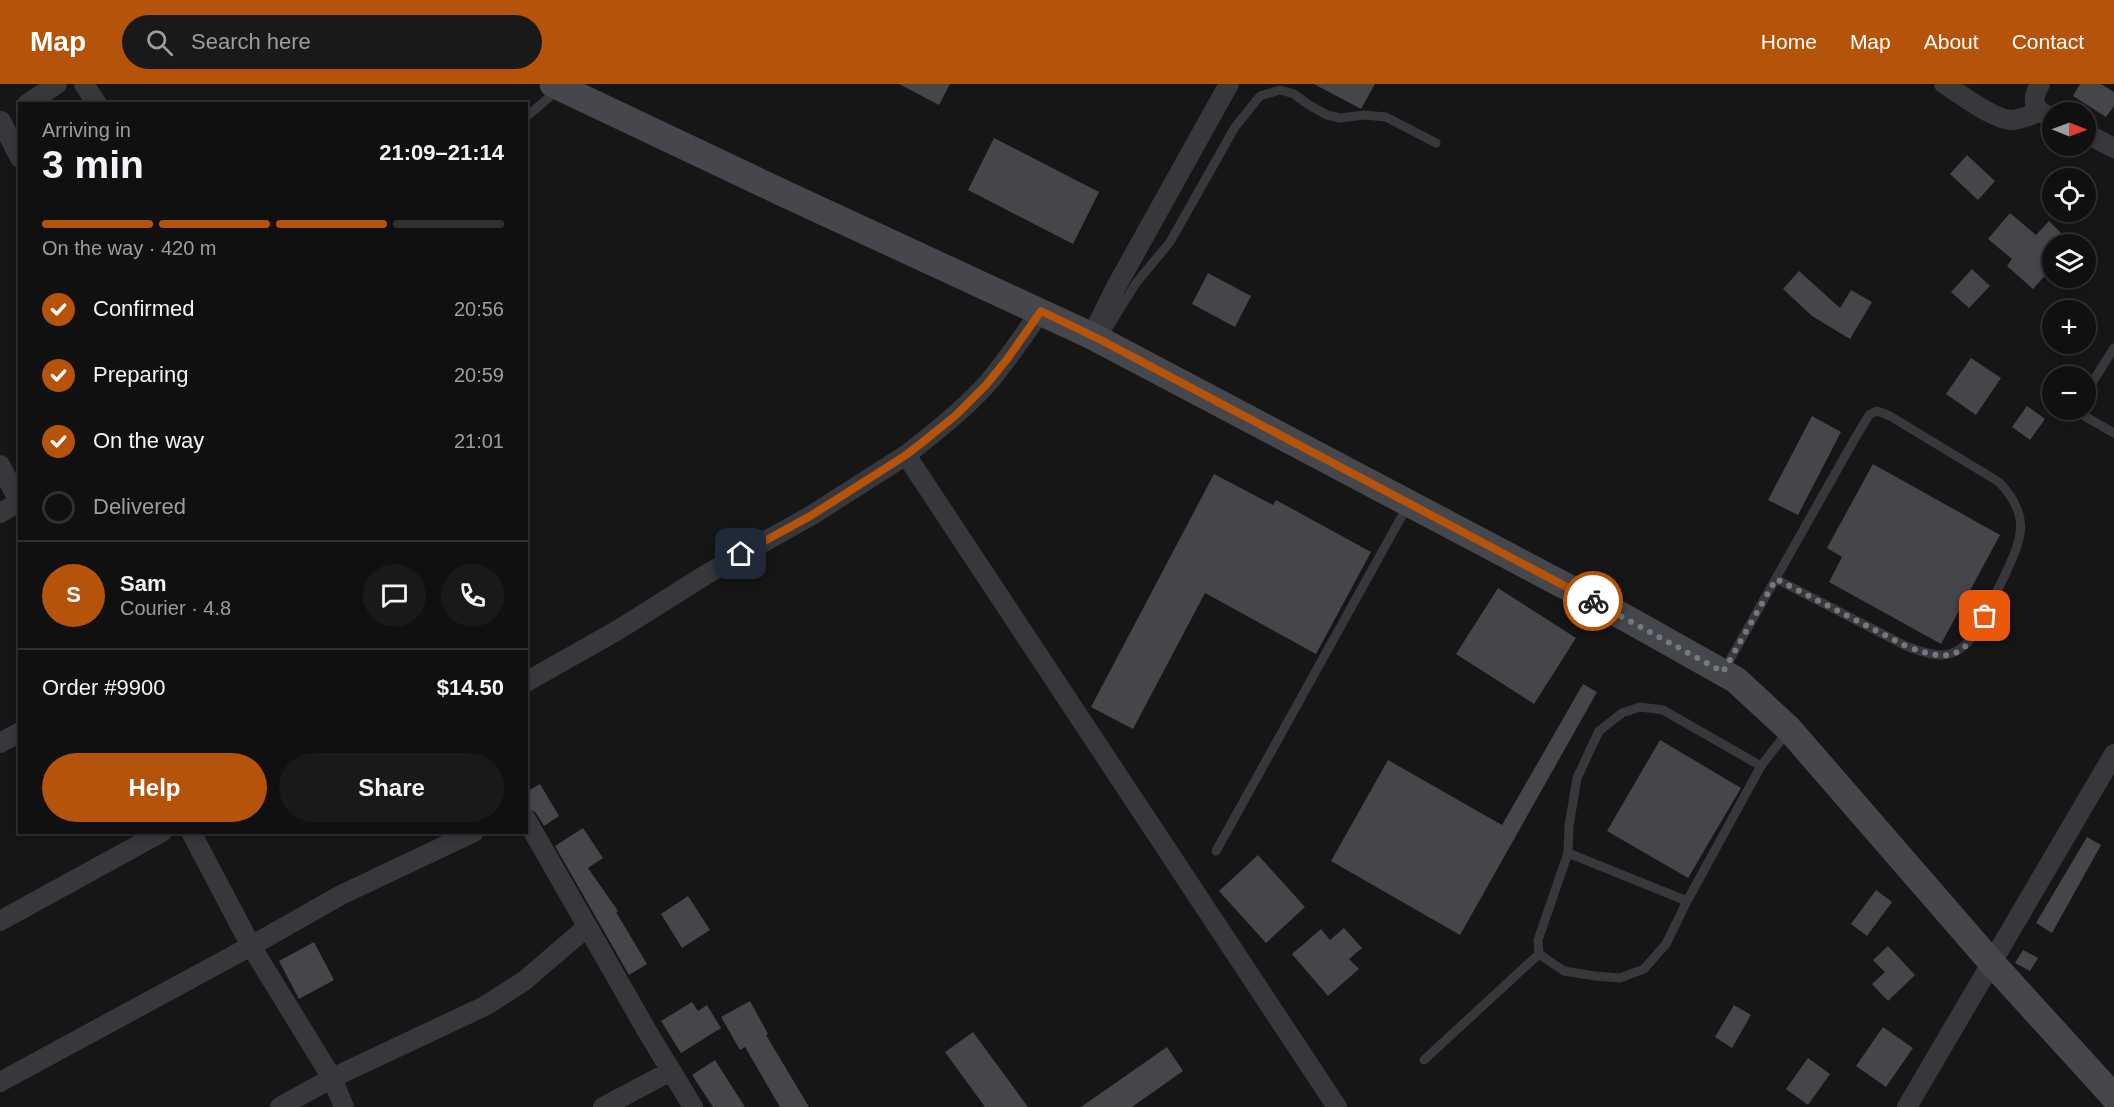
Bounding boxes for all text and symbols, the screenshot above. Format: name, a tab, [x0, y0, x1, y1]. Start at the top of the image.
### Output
search box	[122, 15, 542, 69]
text: Map	[30, 26, 86, 57]
icon: search	[143, 26, 176, 59]
text: Search here	[191, 29, 311, 54]
text: Home	[1761, 30, 1817, 53]
text: Map	[1850, 30, 1891, 53]
text: About	[1924, 30, 1979, 53]
text: Contact	[2012, 30, 2084, 53]
north arrow	[2042, 102, 2096, 156]
map controls	[2042, 102, 2096, 420]
text: Arriving in	[42, 119, 131, 141]
text: 21:09–21:14	[379, 140, 504, 165]
text: 3 min	[42, 143, 144, 186]
button: locate	[2042, 168, 2096, 222]
button: layers	[2042, 234, 2096, 288]
text: On the way · 420 m	[42, 237, 217, 259]
icon: check	[42, 293, 75, 326]
text: Confirmed	[93, 296, 194, 321]
text: 20:56	[454, 298, 504, 320]
button: +	[2042, 300, 2096, 354]
icon: check	[42, 359, 75, 392]
text: Preparing	[93, 362, 188, 387]
text: 20:59	[454, 364, 504, 386]
button: −	[2042, 366, 2096, 420]
icon: check	[42, 425, 75, 458]
text: On the way	[93, 428, 204, 453]
text: 21:01	[454, 430, 504, 452]
text: Delivered	[93, 494, 186, 519]
pin	[715, 528, 766, 579]
icon: home	[724, 537, 757, 570]
button: chat	[363, 564, 426, 627]
button: phone	[441, 564, 504, 627]
text: Sam	[120, 571, 166, 596]
courier	[1563, 571, 1623, 631]
text: S	[66, 582, 81, 607]
icon: bike	[1577, 585, 1610, 618]
pin	[1959, 590, 2010, 641]
text: Courier · 4.8	[120, 597, 231, 619]
icon: bag	[1968, 599, 2001, 632]
text: Order #9900	[42, 675, 166, 700]
text: $14.50	[437, 675, 504, 700]
button: Help	[42, 753, 267, 822]
button: Share	[279, 753, 504, 822]

